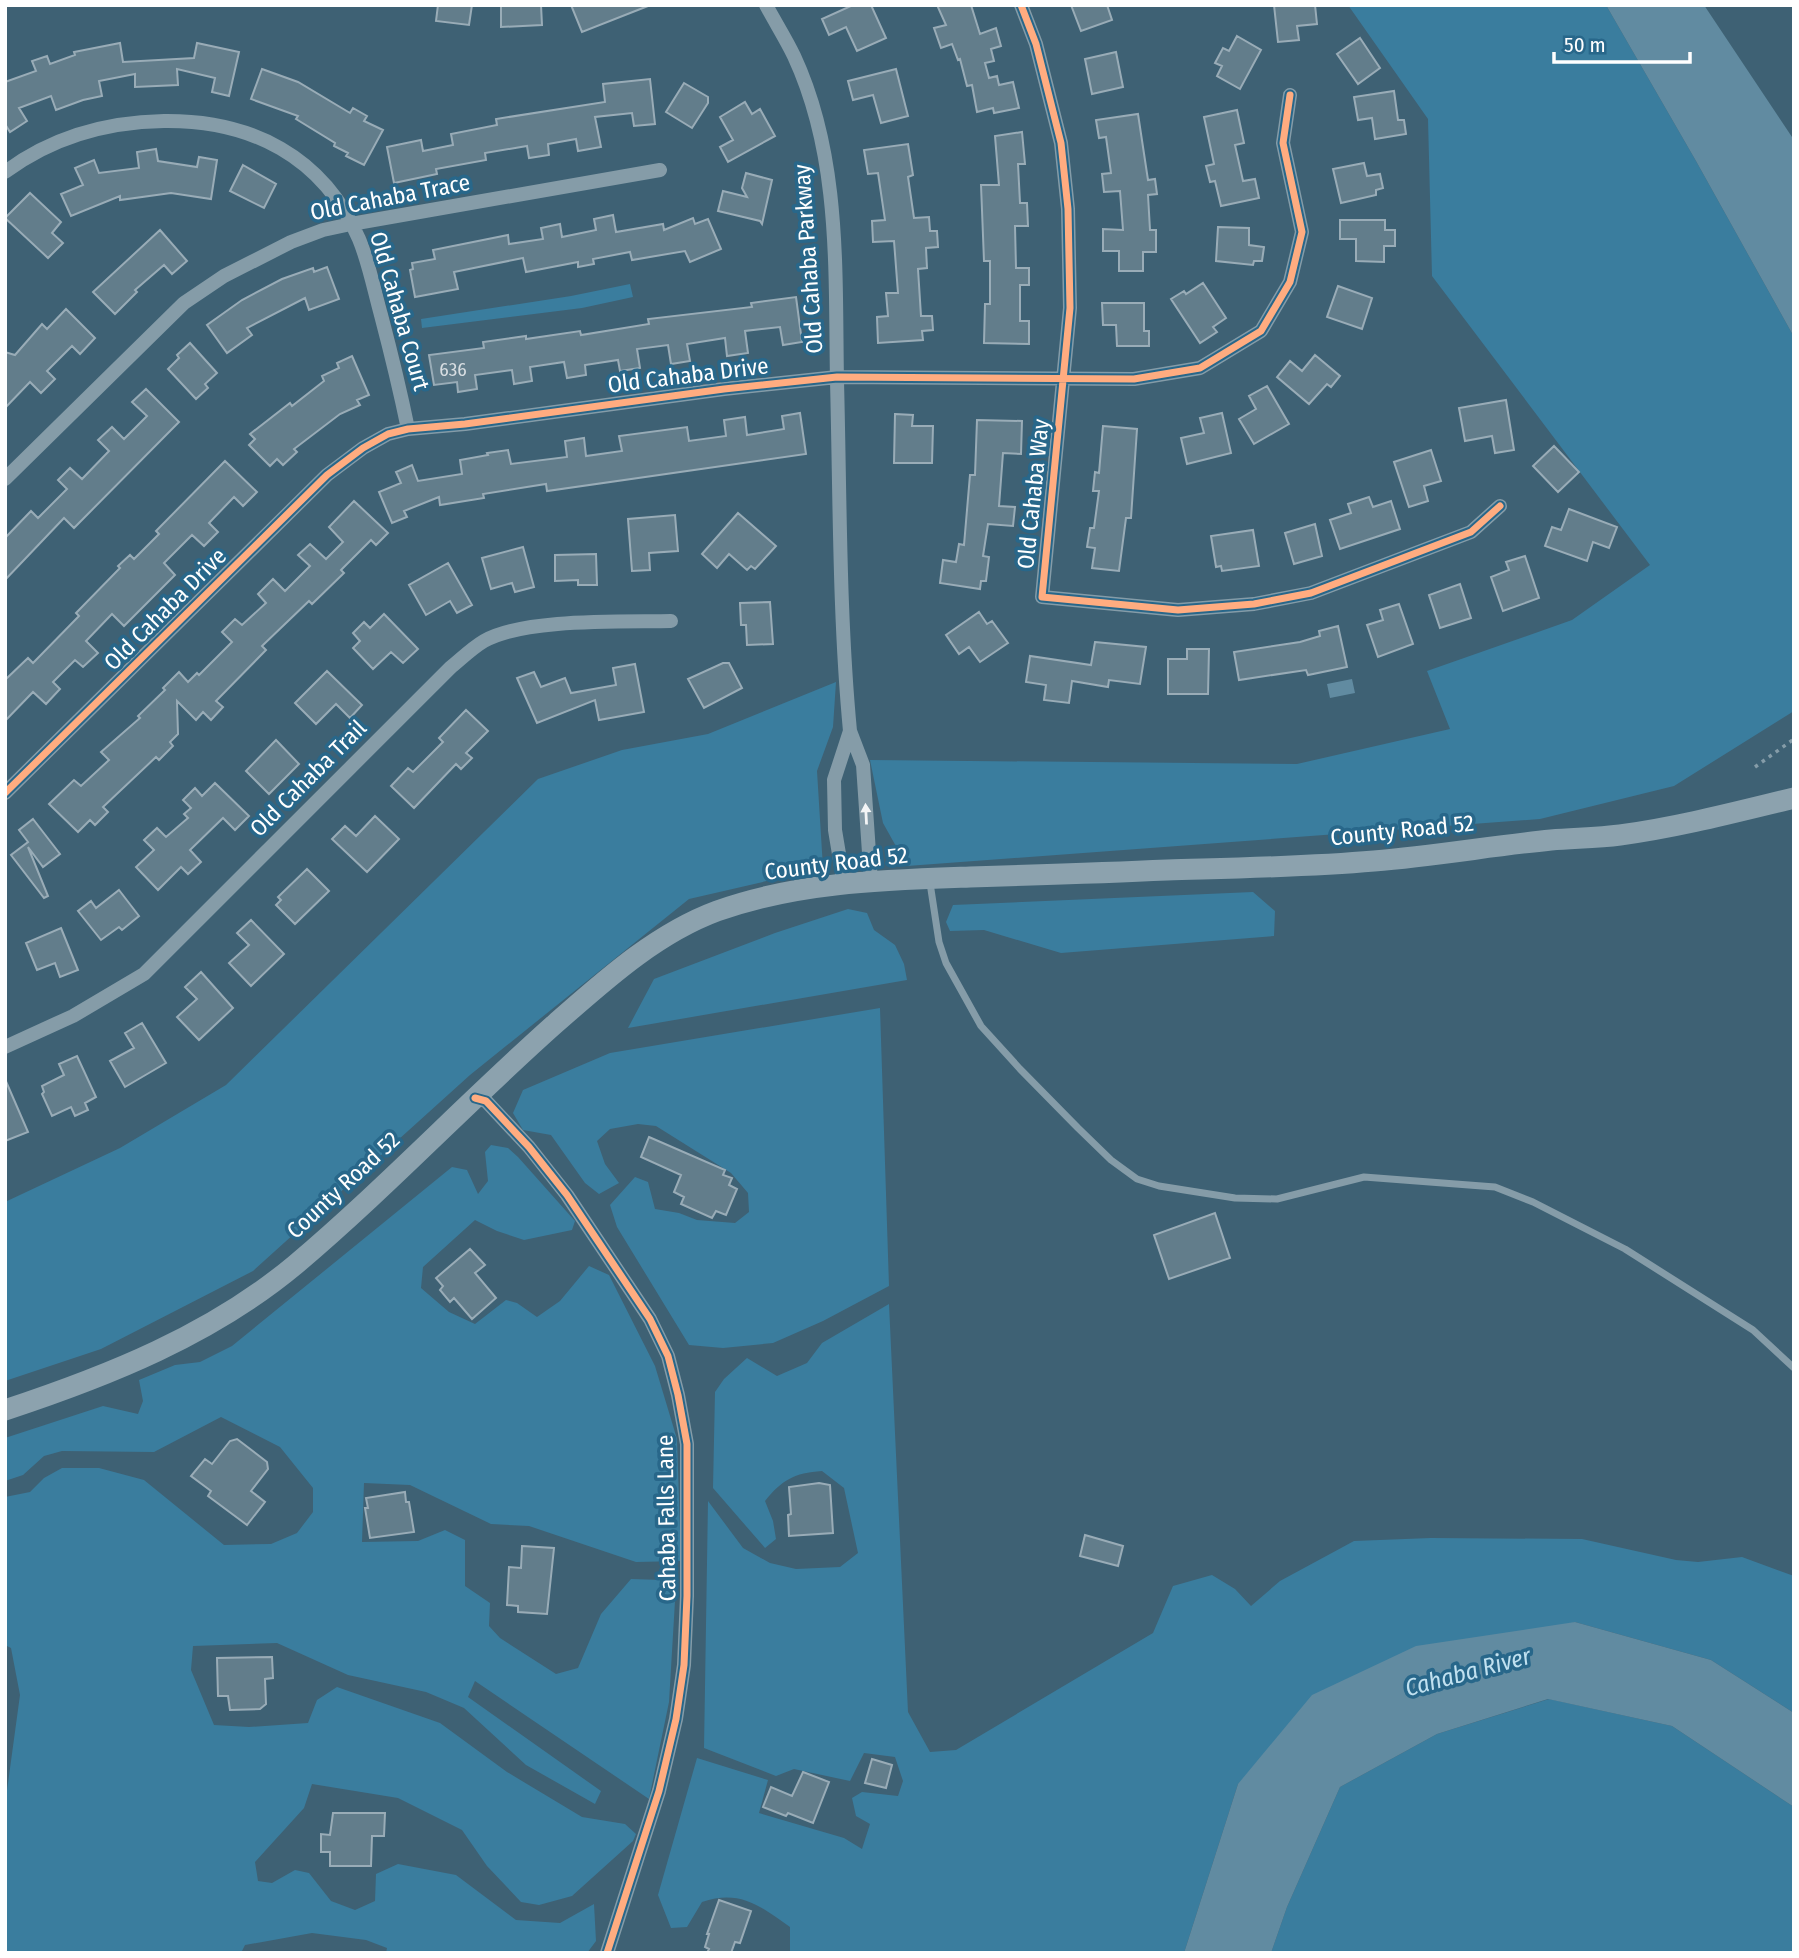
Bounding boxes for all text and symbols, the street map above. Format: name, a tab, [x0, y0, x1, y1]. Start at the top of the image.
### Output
scale bar	[1554, 21, 1690, 65]
text: 50 m	[1564, 32, 1606, 58]
street label: Old Cahaba Parkway	[787, 163, 829, 355]
street label: Old Cahaba Trace	[308, 168, 472, 226]
street label: Old Cahaba Court	[364, 228, 436, 394]
street label: Old Cahaba Drive	[606, 351, 770, 399]
house number: 636	[439, 358, 467, 381]
street label: Old Cahaba Way	[1011, 417, 1055, 570]
street label: Old Cahaba Drive	[98, 542, 232, 676]
street label: Old Cahaba Trail	[244, 714, 372, 842]
one-way arrow	[860, 803, 871, 825]
street label: County Road 52	[1329, 809, 1475, 851]
street label: County Road 52	[763, 840, 909, 886]
street label: County Road 52	[281, 1126, 405, 1244]
street label: Cahaba Falls Lane	[651, 1434, 681, 1602]
water label: Cahaba River	[1402, 1642, 1535, 1702]

